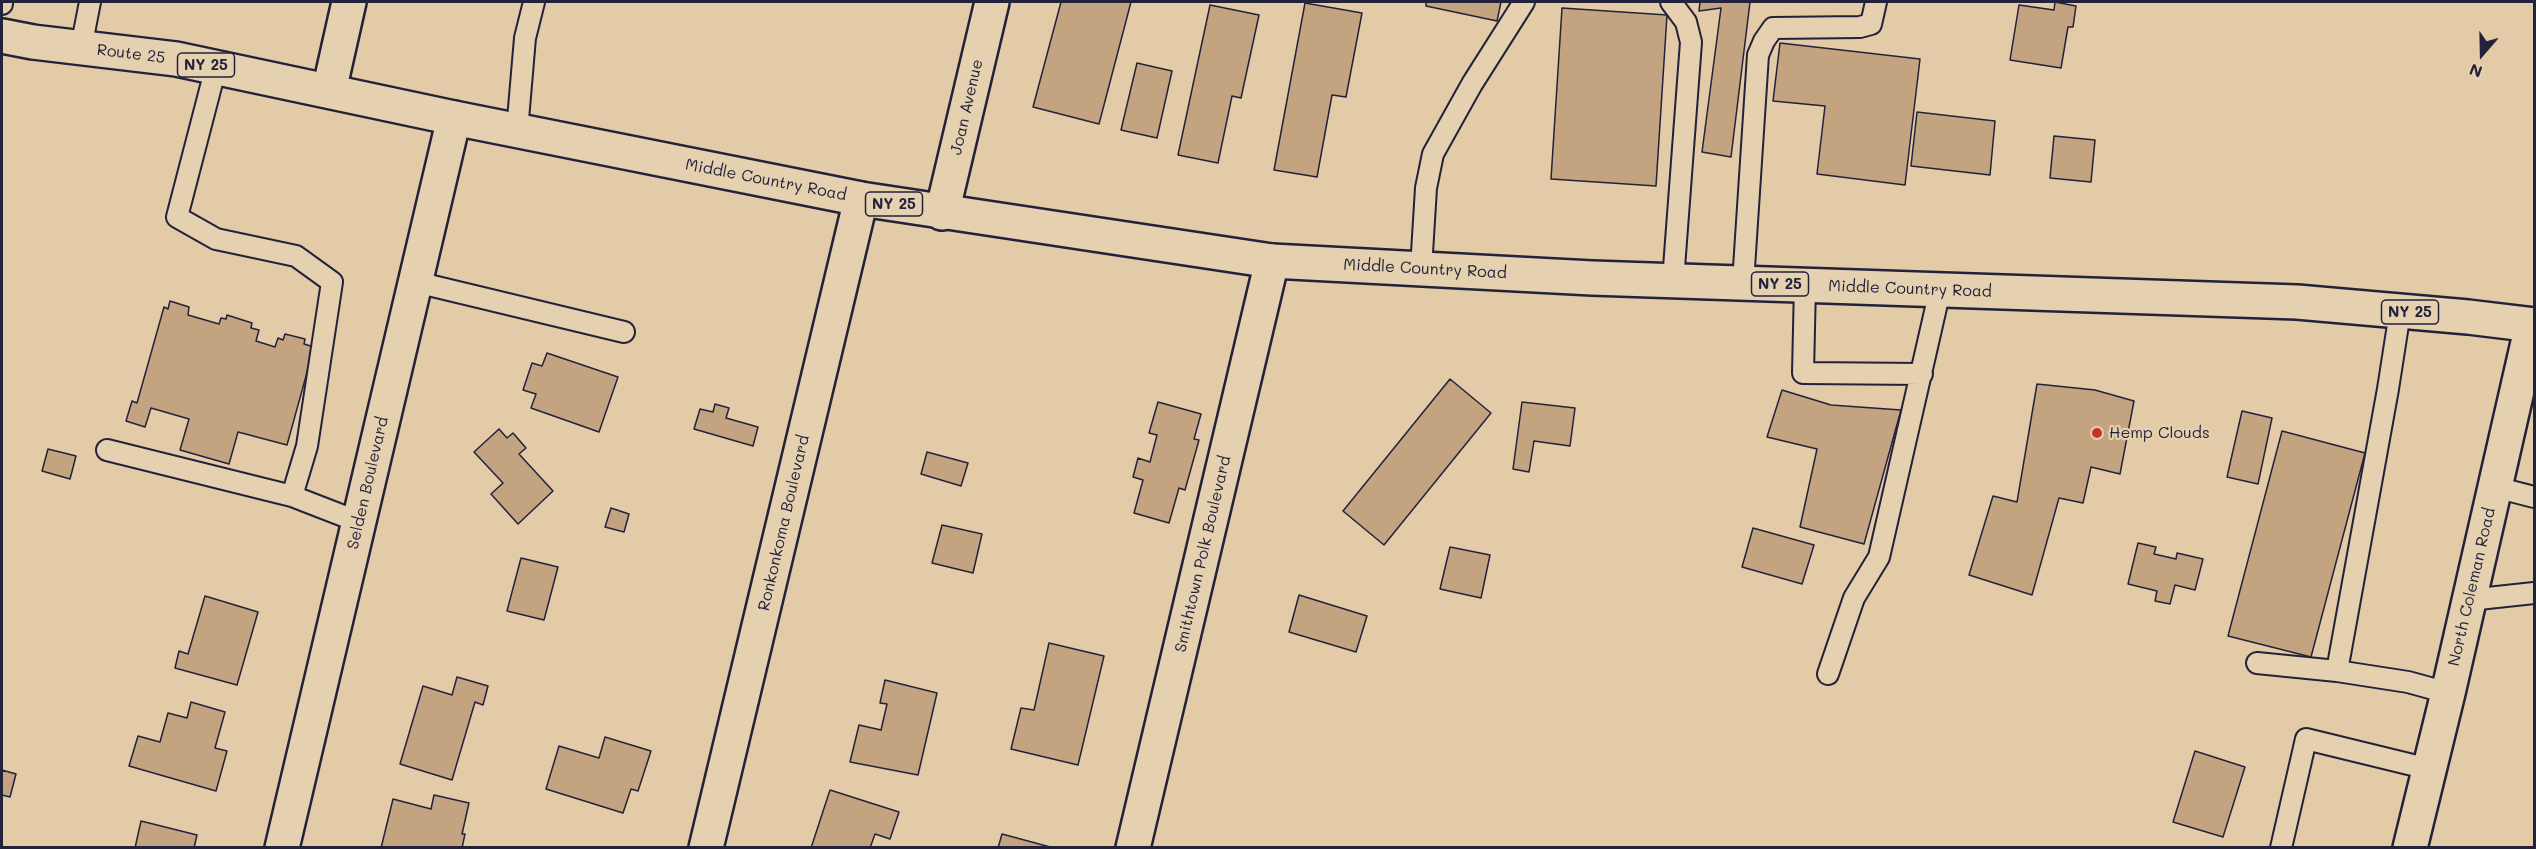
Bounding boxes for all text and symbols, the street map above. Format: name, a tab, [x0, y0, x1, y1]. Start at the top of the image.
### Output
north arrow	[2452, 24, 2512, 84]
street label: Route 25	[96, 40, 166, 68]
road number: NY 25	[178, 53, 234, 77]
street label: Joan Avenue	[947, 57, 987, 157]
text: N	[2466, 59, 2485, 83]
street label: Middle Country Road	[684, 155, 848, 205]
road number: NY 25	[866, 192, 922, 216]
street label: Middle Country Road	[1343, 255, 1507, 283]
road number: NY 25	[1752, 272, 1808, 296]
street label: Middle Country Road	[1828, 277, 1992, 301]
road number: NY 25	[2382, 300, 2438, 324]
street label: Selden Boulevard	[343, 415, 393, 551]
place label: Hemp Clouds	[2109, 423, 2210, 443]
marker: Hemp Clouds	[2090, 426, 2104, 440]
street label: Ronkonkoma Boulevard	[754, 433, 814, 613]
street label: Smithtown Polk Boulevard	[1171, 454, 1235, 654]
street label: North Coleman Road	[2444, 506, 2500, 668]

